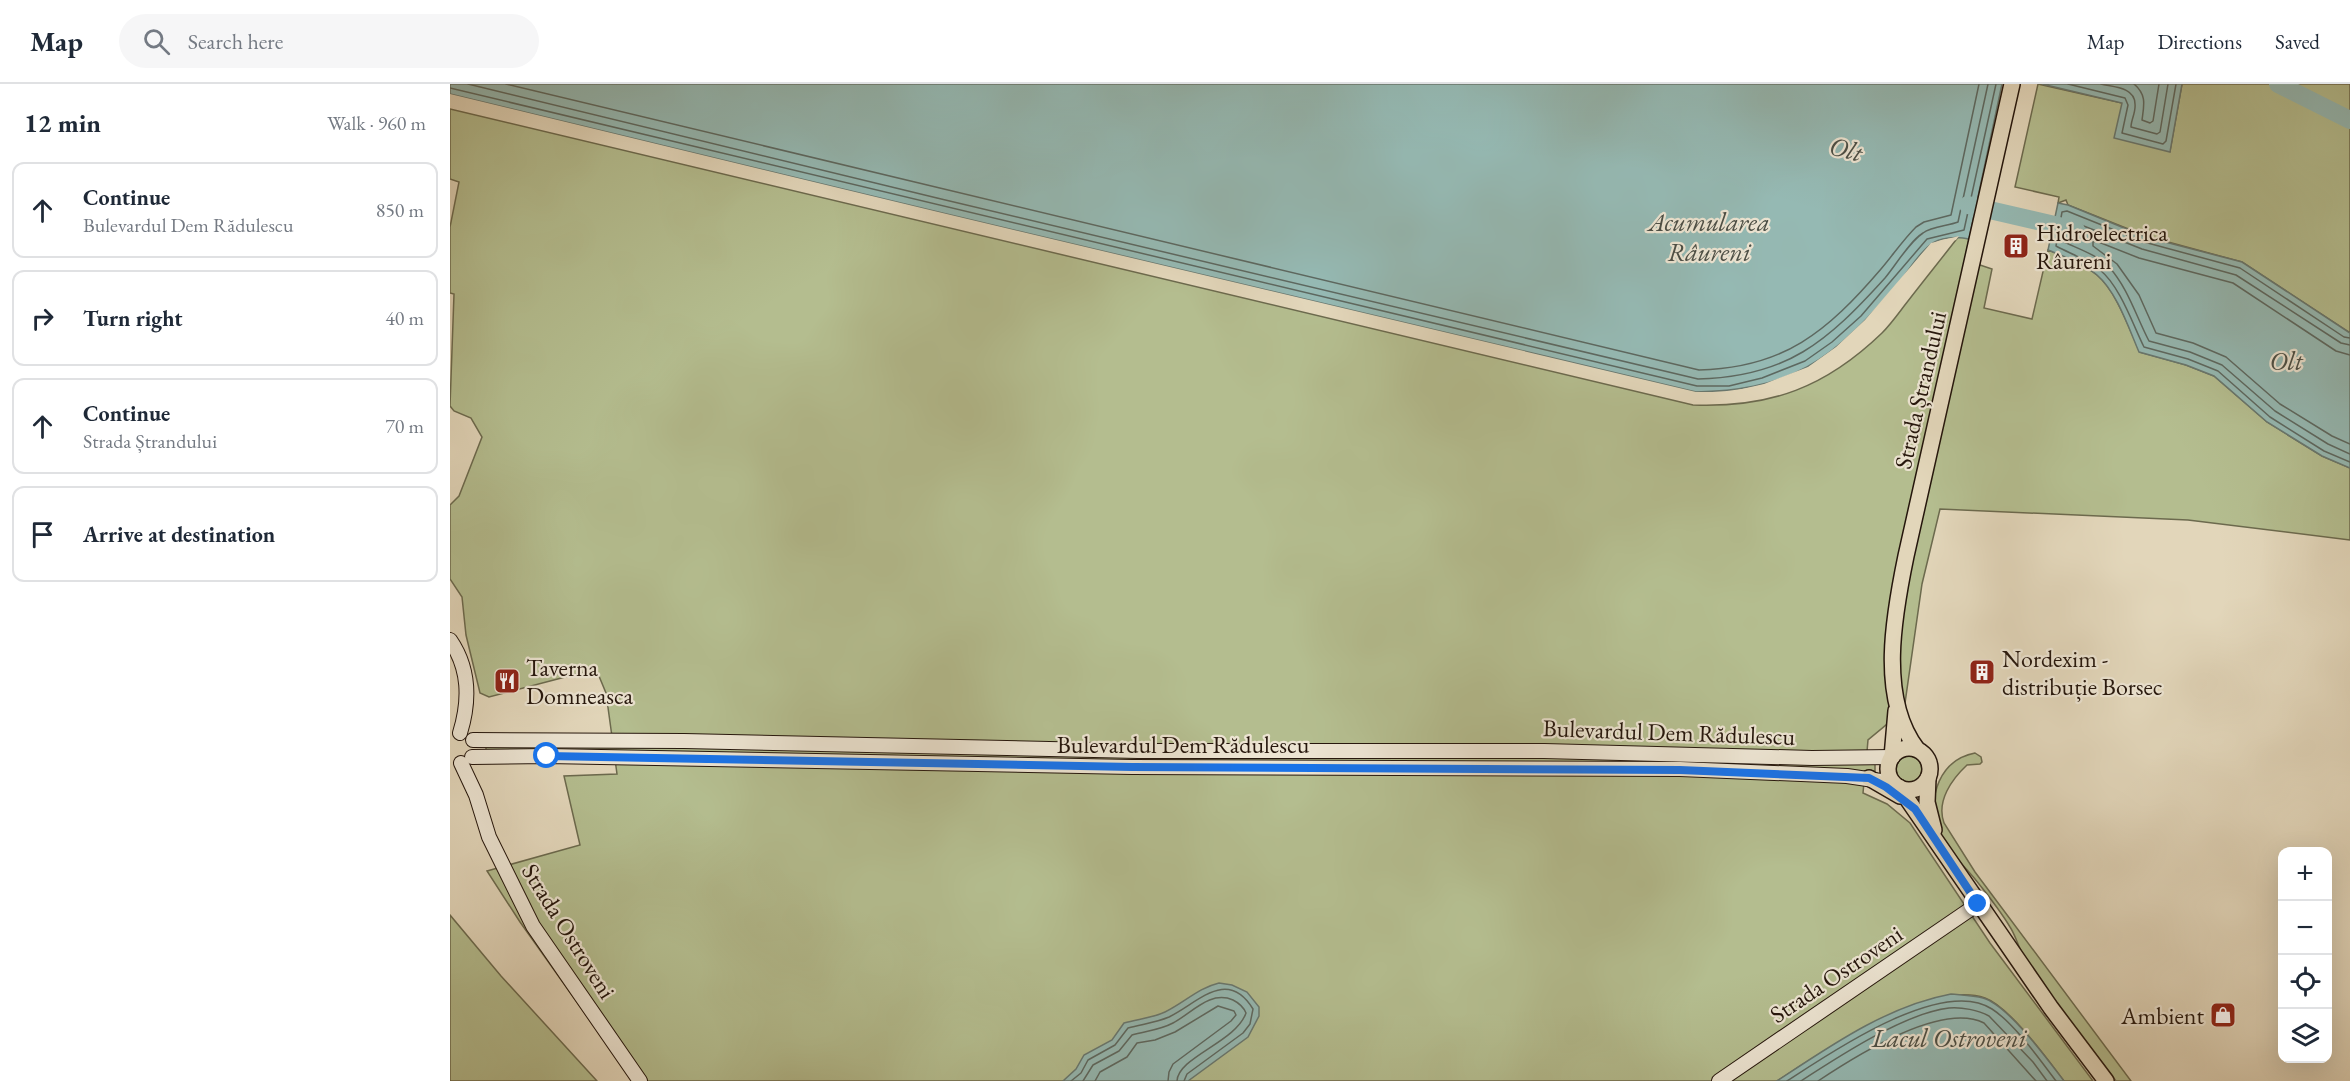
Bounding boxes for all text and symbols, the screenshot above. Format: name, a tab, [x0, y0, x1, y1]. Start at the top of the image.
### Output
search box	[119, 14, 539, 68]
text: Map	[30, 23, 83, 59]
icon: search	[140, 25, 173, 58]
text: Search here	[188, 27, 283, 56]
text: Map	[2087, 28, 2124, 55]
text: Directions	[2157, 28, 2242, 55]
text: Saved	[2275, 28, 2320, 55]
text: 12 min	[24, 106, 101, 140]
text: Walk · 960 m	[327, 110, 426, 136]
water label: Olt	[1826, 128, 1868, 170]
text: Continue	[83, 183, 170, 212]
icon: ahead	[26, 194, 59, 227]
text: 850 m	[376, 197, 424, 223]
water label: Acumularea Râureni	[1646, 205, 1770, 269]
text: Bulevardul Dem Rădulescu	[83, 212, 294, 238]
place label: Hidroelectrica Râureni	[2036, 217, 2168, 276]
building icon: Hidroelectrica Râureni	[2001, 231, 2031, 261]
icon: right	[26, 302, 59, 335]
text: Turn right	[83, 304, 182, 333]
text: 40 m	[385, 305, 424, 331]
street label: Strada Ștrandului	[1887, 308, 1953, 472]
water label: Olt	[2269, 344, 2304, 378]
text: Continue	[83, 399, 170, 428]
icon: ahead	[26, 410, 59, 443]
text: 70 m	[385, 413, 424, 439]
text: Strada Ștrandului	[83, 428, 217, 454]
icon: arrive	[26, 518, 59, 551]
text: Arrive at destination	[83, 520, 275, 549]
place label: Nordexim - distribuție Borsec	[2002, 643, 2162, 702]
place label: Taverna Domneasca	[526, 652, 633, 711]
building icon: Nordexim - distribuție Borsec	[1967, 657, 1997, 687]
restaurant icon: Taverna Domneasca	[492, 666, 522, 696]
street label: Bulevardul Dem Rădulescu	[1542, 712, 1796, 752]
street label: Bulevardul Dem Rădulescu	[1057, 729, 1310, 760]
route start	[533, 742, 559, 768]
map controls	[2278, 847, 2332, 1063]
button: +	[2278, 847, 2332, 901]
street label: Strada Ostroveni	[515, 858, 623, 1005]
route end	[1964, 890, 1990, 916]
button: −	[2278, 901, 2332, 955]
street label: Strada Ostroveni	[1764, 918, 1909, 1030]
button: locate	[2278, 955, 2332, 1009]
place label: Ambient	[2120, 1000, 2204, 1031]
shop icon: Ambient	[2208, 1000, 2238, 1030]
button: layers	[2278, 1009, 2332, 1063]
water label: Lacul Ostroveni	[1871, 1021, 2028, 1055]

